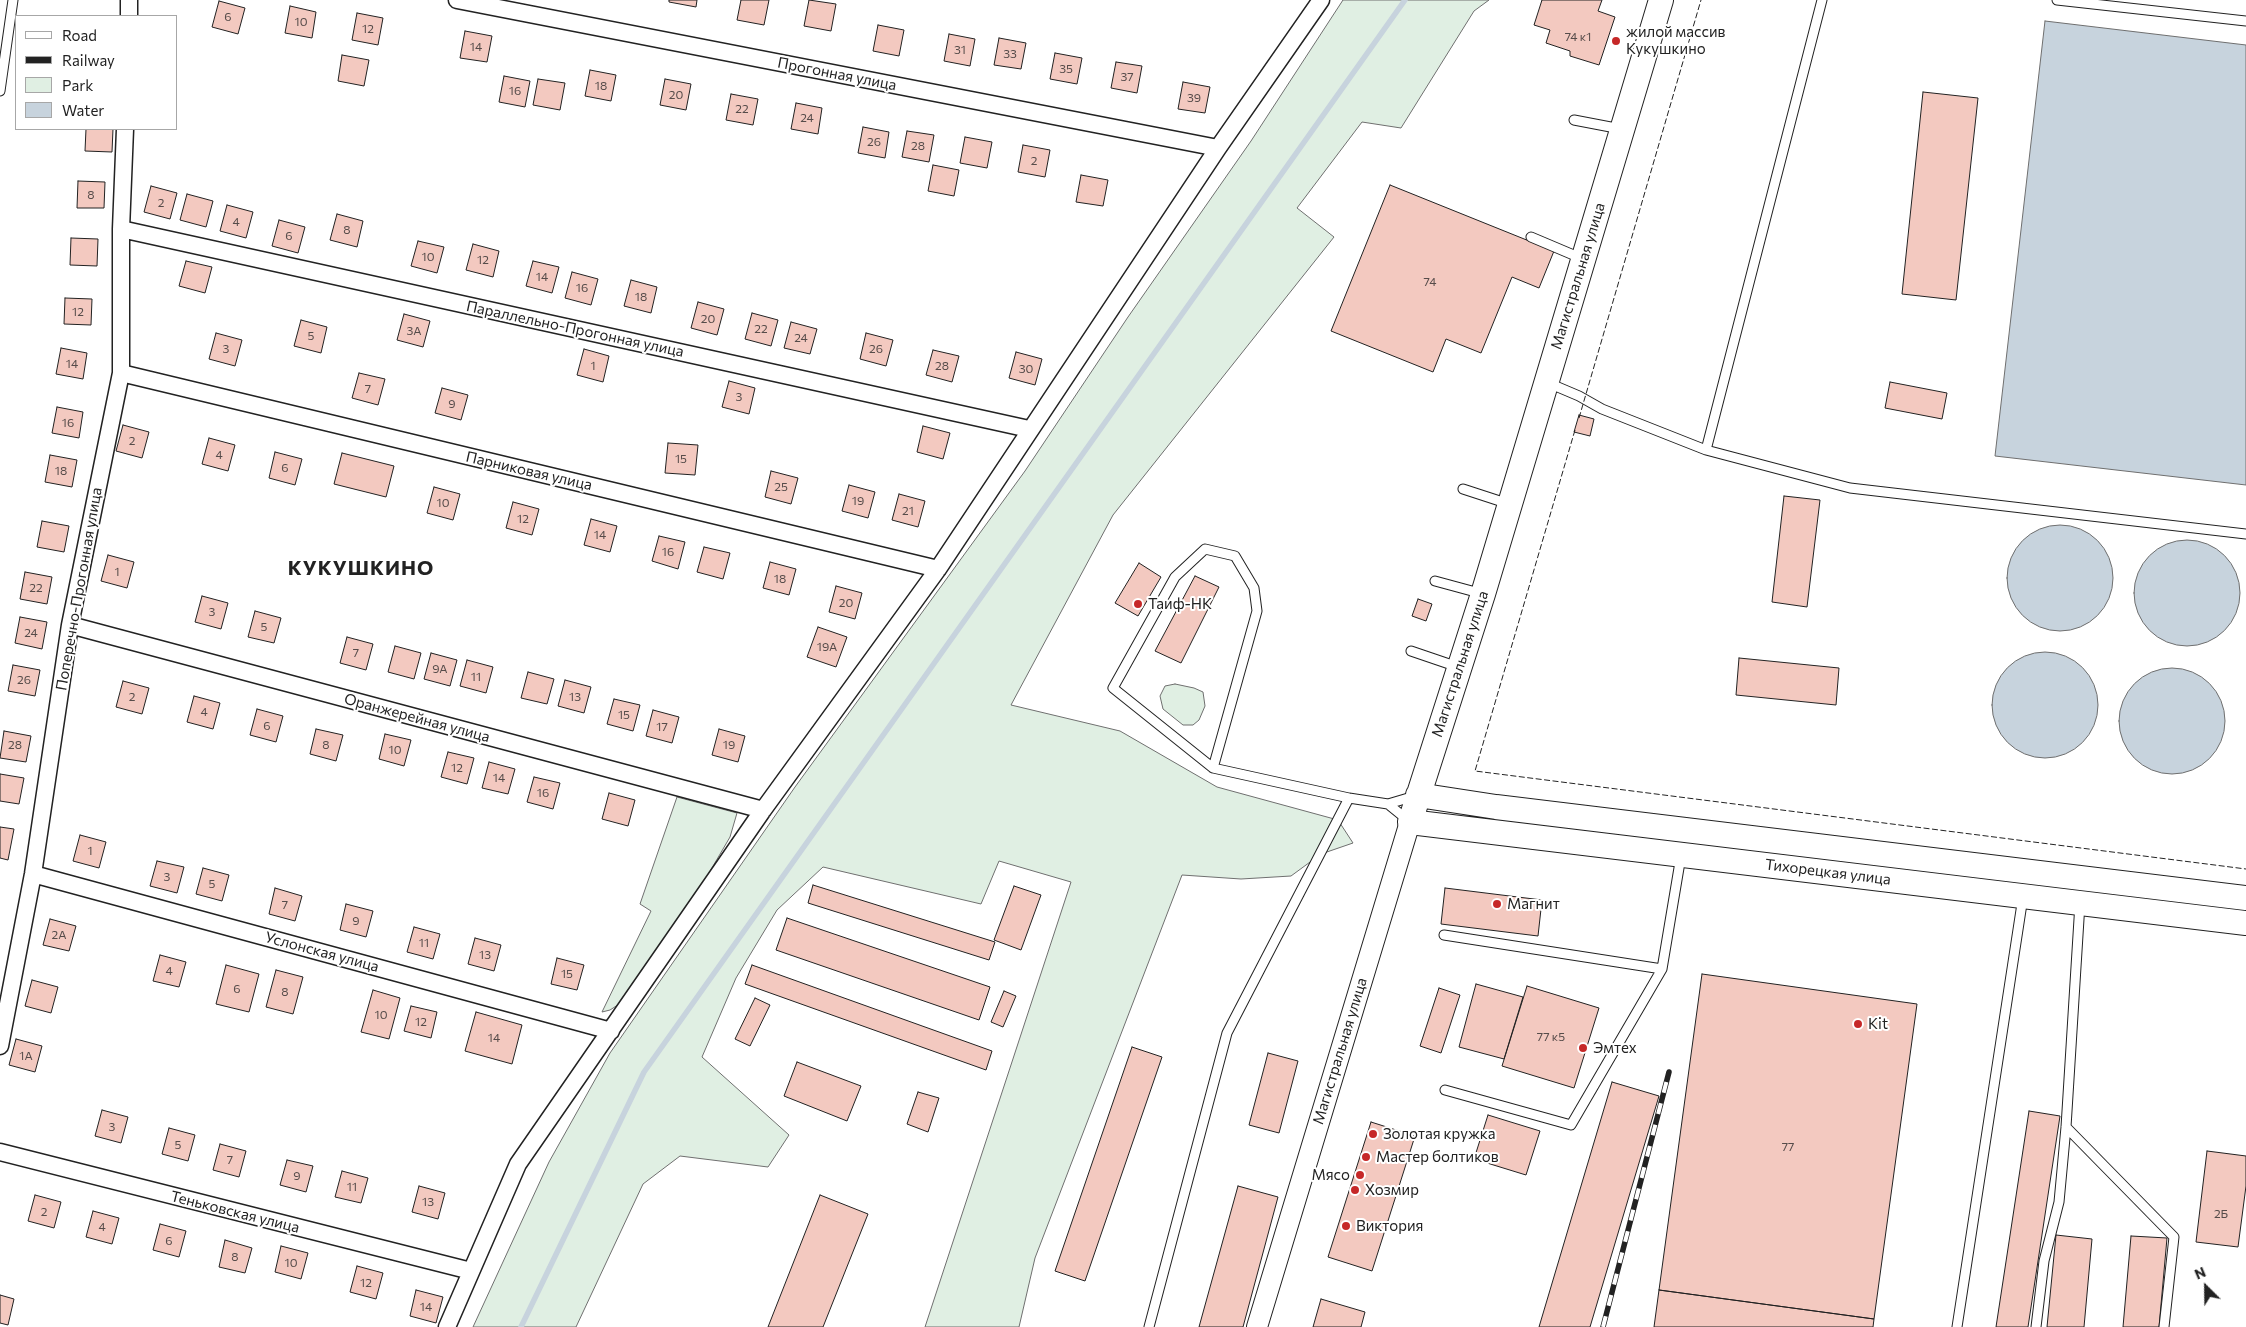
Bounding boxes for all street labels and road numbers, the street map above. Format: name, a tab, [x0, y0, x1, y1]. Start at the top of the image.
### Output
street label: Прогонная улица	[776, 54, 898, 94]
street label: Магистральная улица	[1547, 200, 1609, 352]
street label: Параллельно-Прогонная улица	[465, 297, 685, 361]
street label: Парниковая улица	[464, 448, 594, 494]
street label: Поперечно-Прогонная улица	[52, 486, 106, 692]
street label: Магистральная улица	[1428, 589, 1492, 739]
street label: Оранжерейная улица	[342, 690, 492, 746]
street label: Тихорецкая улица	[1764, 855, 1892, 889]
street label: Услонская улица	[263, 928, 381, 976]
street label: Магистральная улица	[1309, 975, 1371, 1127]
street label: Теньковская улица	[169, 1187, 301, 1237]

